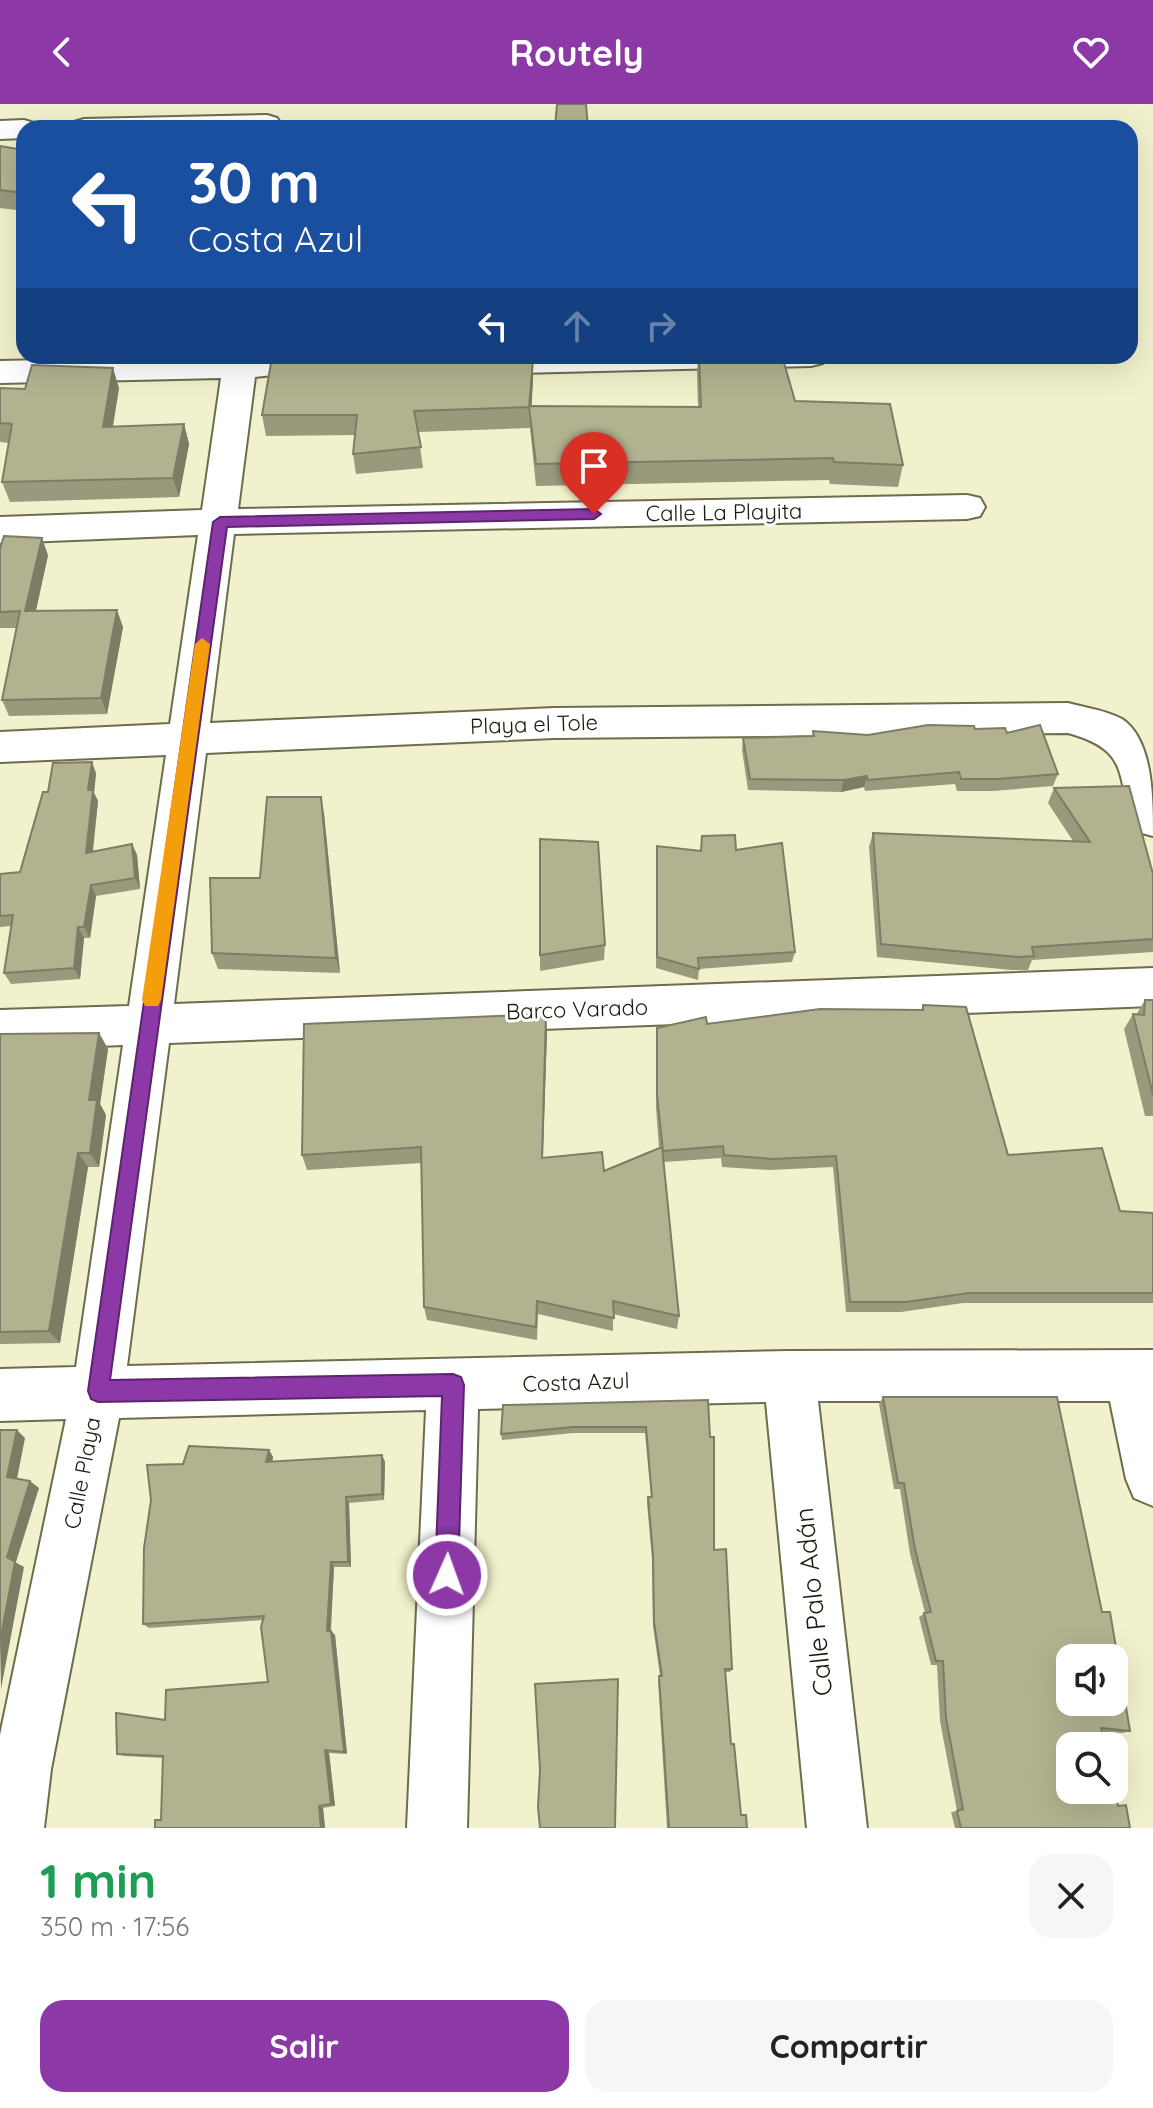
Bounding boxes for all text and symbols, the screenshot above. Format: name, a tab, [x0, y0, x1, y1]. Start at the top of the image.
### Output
icon: back	[40, 30, 84, 74]
text: Routely	[509, 30, 644, 75]
icon: heart	[1069, 30, 1113, 74]
text: 30 m	[188, 147, 320, 217]
icon: left	[56, 152, 160, 256]
text: Costa Azul	[188, 216, 363, 261]
icon: left	[471, 304, 515, 348]
icon: ahead	[555, 304, 599, 348]
icon: right	[639, 304, 683, 348]
pin	[560, 432, 628, 514]
icon: arrive	[572, 444, 616, 488]
street label: Calle La Playita	[645, 497, 803, 527]
street label: Playa el Tole	[470, 708, 598, 740]
street label: Barco Varado	[505, 993, 649, 1025]
street label: Costa Azul	[522, 1366, 630, 1398]
street label: Calle Playa	[57, 1415, 107, 1531]
street label: Calle Palo Adán	[787, 1506, 839, 1698]
position arrow	[405, 1533, 489, 1617]
map controls	[1056, 1644, 1128, 1804]
button: sound	[1056, 1644, 1128, 1716]
button: search	[1056, 1732, 1128, 1804]
text: 1 min	[40, 1850, 156, 1910]
button: close	[1029, 1854, 1113, 1938]
text: 350 m · 17:56	[40, 1910, 189, 1943]
button: Salir	[40, 2000, 569, 2092]
button: Compartir	[585, 2000, 1113, 2092]

